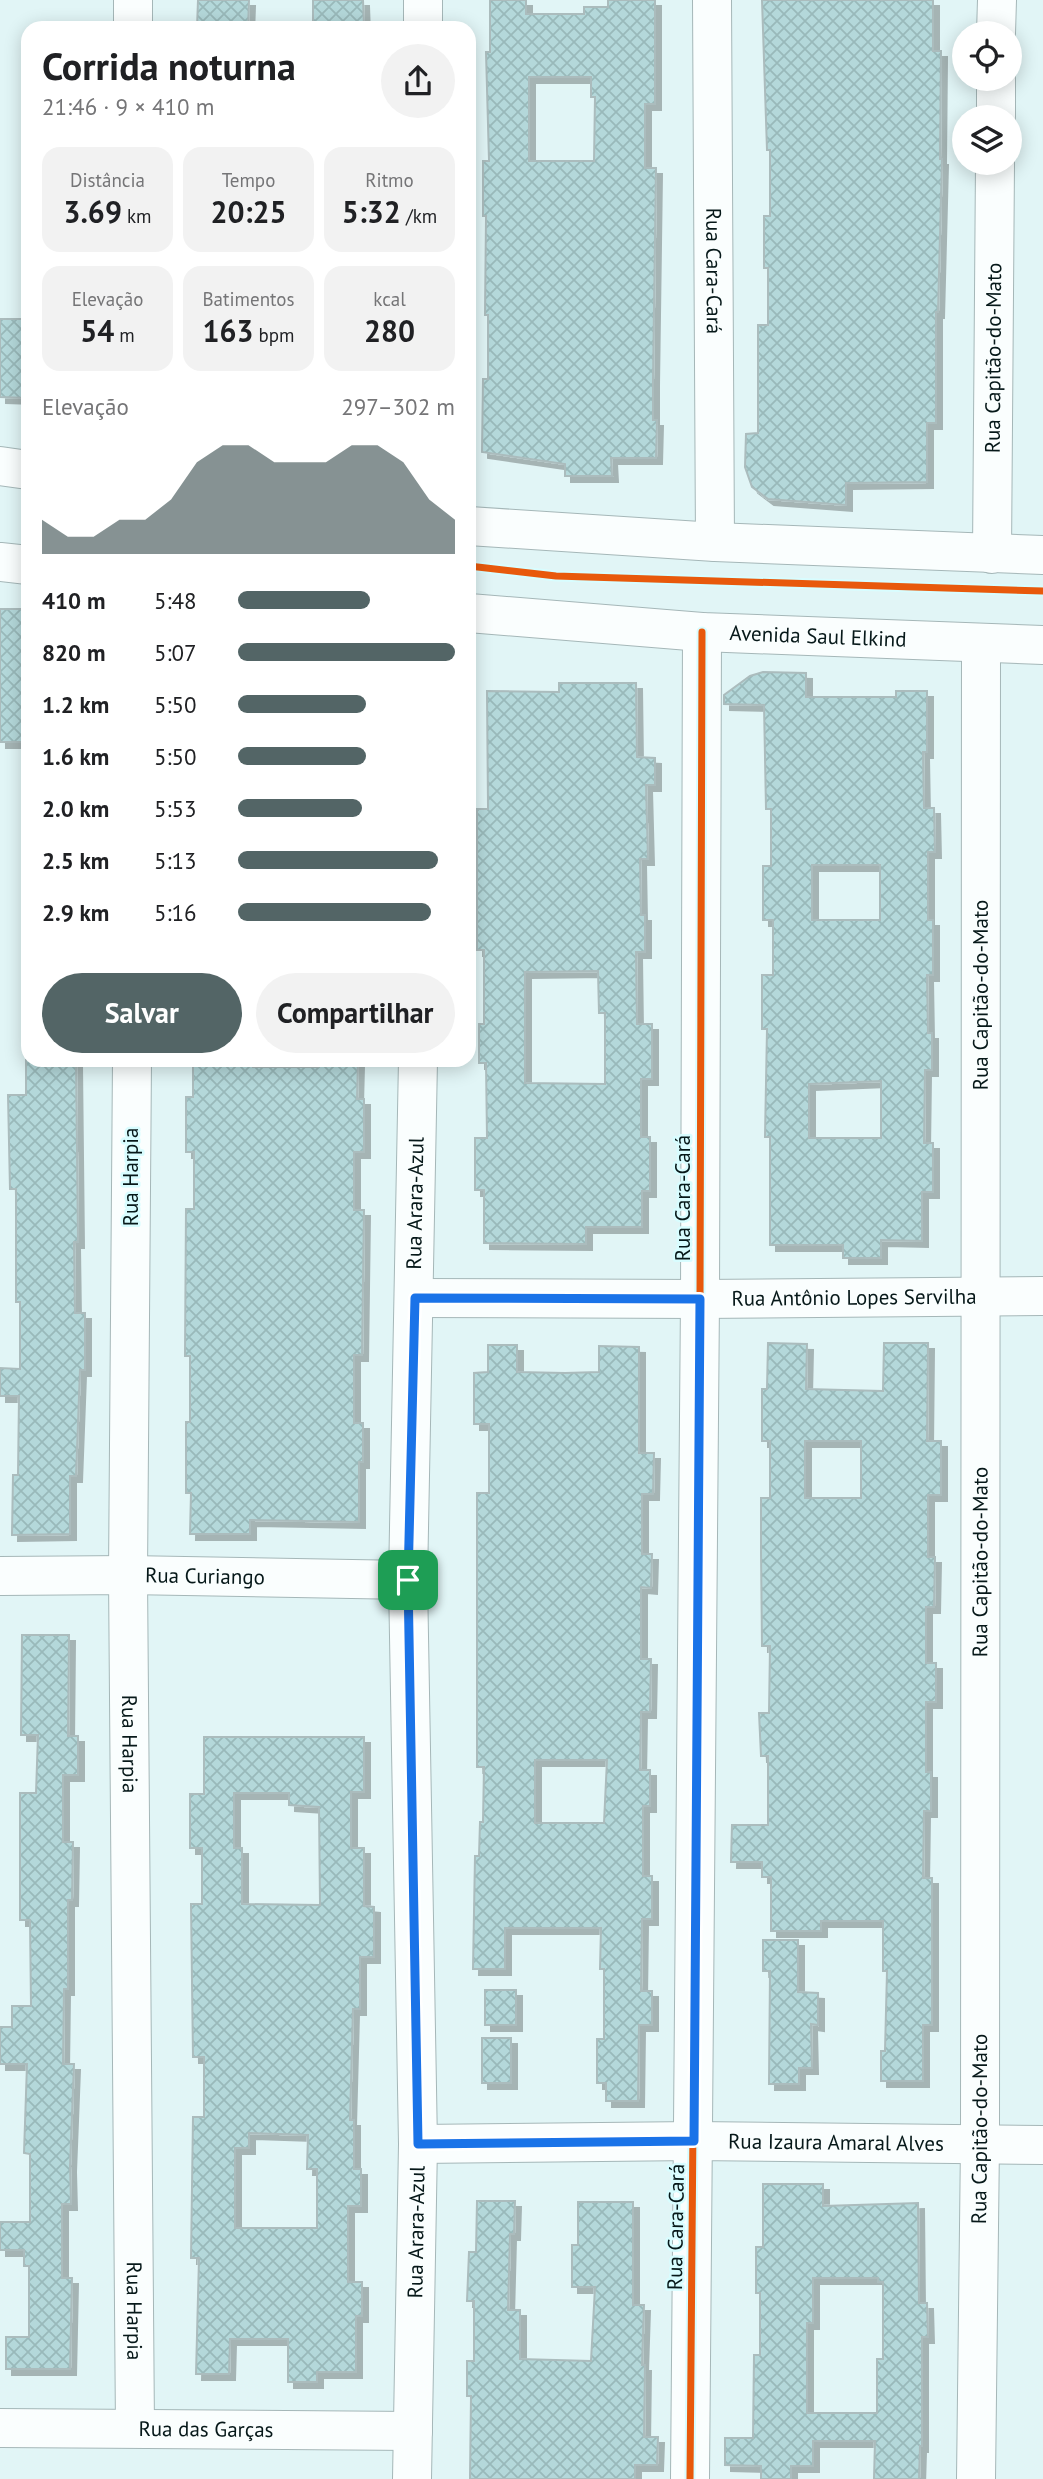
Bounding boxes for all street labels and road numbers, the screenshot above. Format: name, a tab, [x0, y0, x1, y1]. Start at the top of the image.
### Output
street label: Rua Cara-Cará	[700, 208, 728, 334]
street label: Rua Capitão-do-Mato	[979, 263, 1007, 453]
street label: Avenida Saul Elkind	[729, 619, 907, 653]
street label: Rua Capitão-do-Mato	[967, 900, 994, 1090]
street label: Rua Harpia	[117, 1128, 144, 1226]
street label: Rua Cara-Cará	[669, 1135, 696, 1261]
street label: Rua Arara-Azul	[400, 1137, 430, 1270]
street label: Rua Antônio Lopes Servilha	[731, 1283, 977, 1312]
street label: Rua Capitão-do-Mato	[966, 1467, 993, 1657]
street label: Rua Curiango	[145, 1561, 265, 1590]
street label: Rua Harpia	[116, 1694, 144, 1793]
street label: Rua Capitão-do-Mato	[965, 2034, 993, 2224]
street label: Rua Izaura Amaral Alves	[728, 2127, 944, 2157]
street label: Rua Cara-Cará	[661, 2164, 690, 2290]
street label: Rua Arara-Azul	[401, 2165, 431, 2299]
street label: Rua Harpia	[121, 2261, 148, 2360]
street label: Rua das Garças	[138, 2415, 274, 2443]

